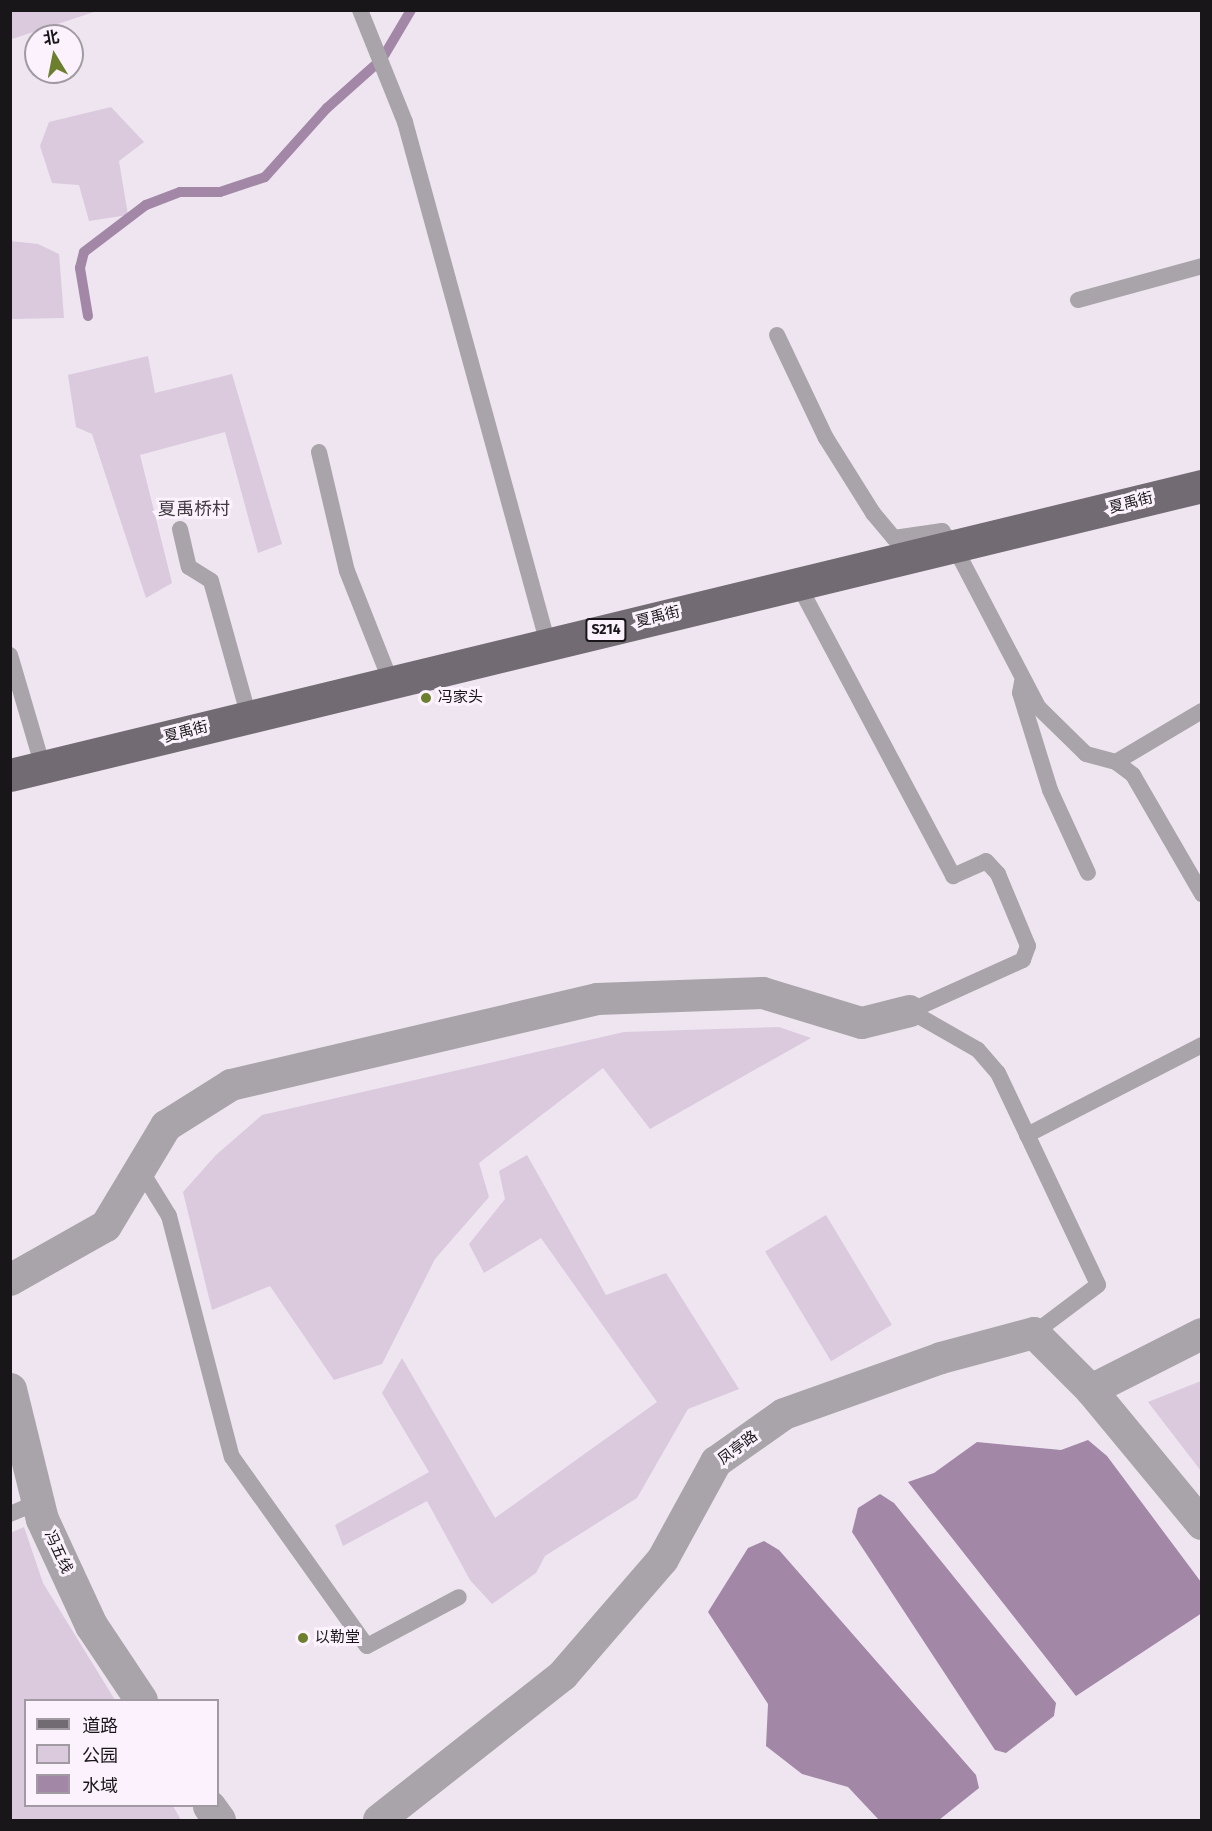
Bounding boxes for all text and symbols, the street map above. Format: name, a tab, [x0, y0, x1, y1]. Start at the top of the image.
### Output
north arrow	[24, 24, 84, 84]
text: 北	[42, 27, 61, 48]
street label: 夏禹街	[1107, 489, 1155, 517]
district label: 夏禹桥村	[158, 498, 230, 520]
street label: 夏禹街	[634, 603, 682, 631]
road number: S214	[585, 619, 627, 641]
place label: 冯家头	[438, 689, 483, 707]
marker: 冯家头	[419, 691, 433, 705]
street label: 夏禹街	[162, 718, 210, 746]
street label: 凤亭路	[715, 1427, 761, 1469]
street label: 冯五线	[40, 1528, 76, 1576]
place label: 以勒堂	[315, 1629, 360, 1647]
marker: 以勒堂	[296, 1631, 310, 1645]
legend	[24, 1699, 219, 1807]
text: 道路	[82, 1715, 118, 1737]
text: 公园	[82, 1745, 118, 1767]
text: 水域	[82, 1775, 118, 1797]

